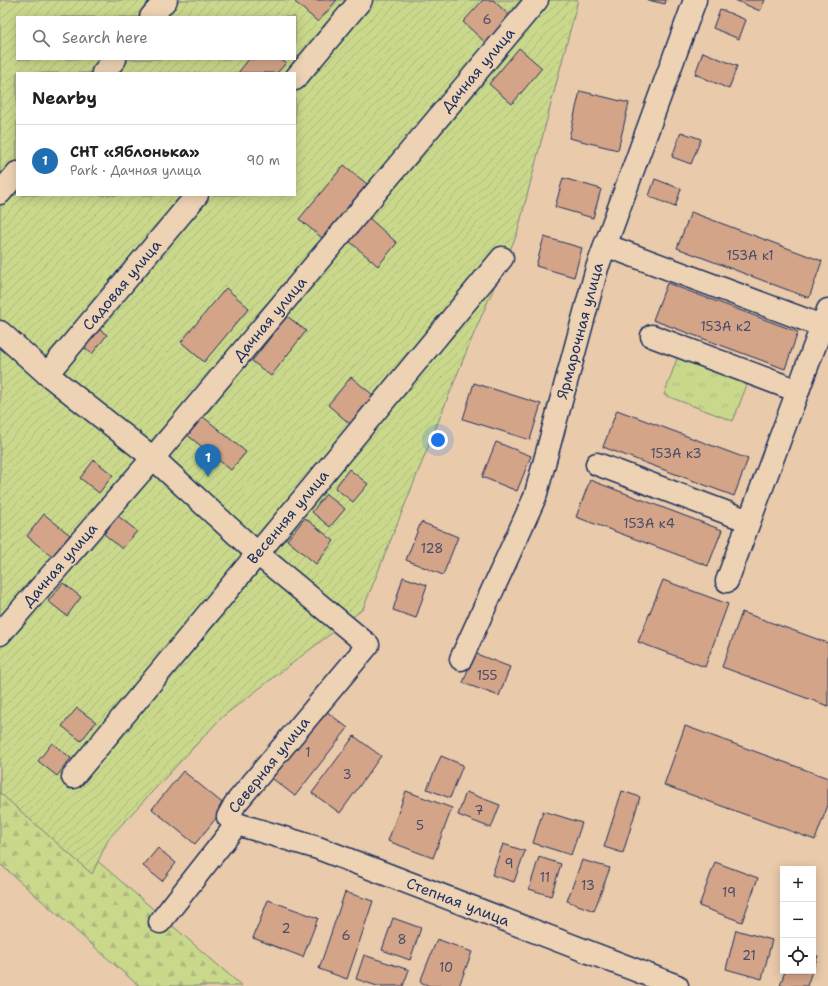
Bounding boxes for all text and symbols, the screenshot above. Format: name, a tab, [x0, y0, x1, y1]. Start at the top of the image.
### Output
house number: 6	[482, 11, 492, 28]
search box	[16, 16, 296, 60]
street label: Дачная улица	[437, 23, 520, 117]
icon: search	[30, 27, 52, 49]
text: Search here	[62, 28, 148, 48]
text: Nearby	[32, 87, 97, 109]
text: СНТ «Яблонька»	[70, 142, 200, 162]
text: 1	[42, 152, 48, 169]
text: 90 m	[246, 152, 280, 169]
text: Park · Дачная улица	[70, 162, 201, 179]
street label: Садовая улица	[78, 235, 166, 335]
house number: 153А к1	[726, 247, 774, 264]
street label: Ярмарочная улица	[552, 260, 608, 402]
street label: Дачная улица	[229, 272, 312, 366]
house number: 153А к2	[700, 318, 752, 335]
your location	[428, 430, 448, 450]
pin: 1	[195, 444, 221, 477]
house number: 153А к3	[650, 445, 702, 462]
street label: Весенняя улица	[243, 465, 334, 568]
house number: 153А к4	[623, 515, 675, 532]
street label: Дачная улица	[18, 518, 102, 611]
house number: 128	[421, 540, 443, 557]
house number: 155	[477, 667, 497, 684]
street label: Северная улица	[224, 712, 315, 817]
house number: 1	[305, 744, 311, 761]
house number: 3	[342, 766, 352, 783]
house number: 7	[474, 802, 484, 819]
house number: 5	[416, 817, 424, 834]
house number: 9	[504, 855, 514, 872]
map controls	[780, 866, 816, 974]
button: +	[780, 866, 816, 902]
house number: 11	[540, 869, 550, 886]
street label: Степная улица	[403, 873, 513, 931]
house number: 13	[581, 877, 595, 894]
house number: 19	[722, 884, 736, 901]
button: −	[780, 902, 816, 938]
house number: 2	[281, 920, 291, 937]
house number: 6	[341, 927, 351, 944]
house number: 8	[397, 931, 407, 948]
button: locate	[780, 938, 816, 974]
house number: 21	[742, 947, 756, 964]
house number: 10	[439, 959, 453, 976]

